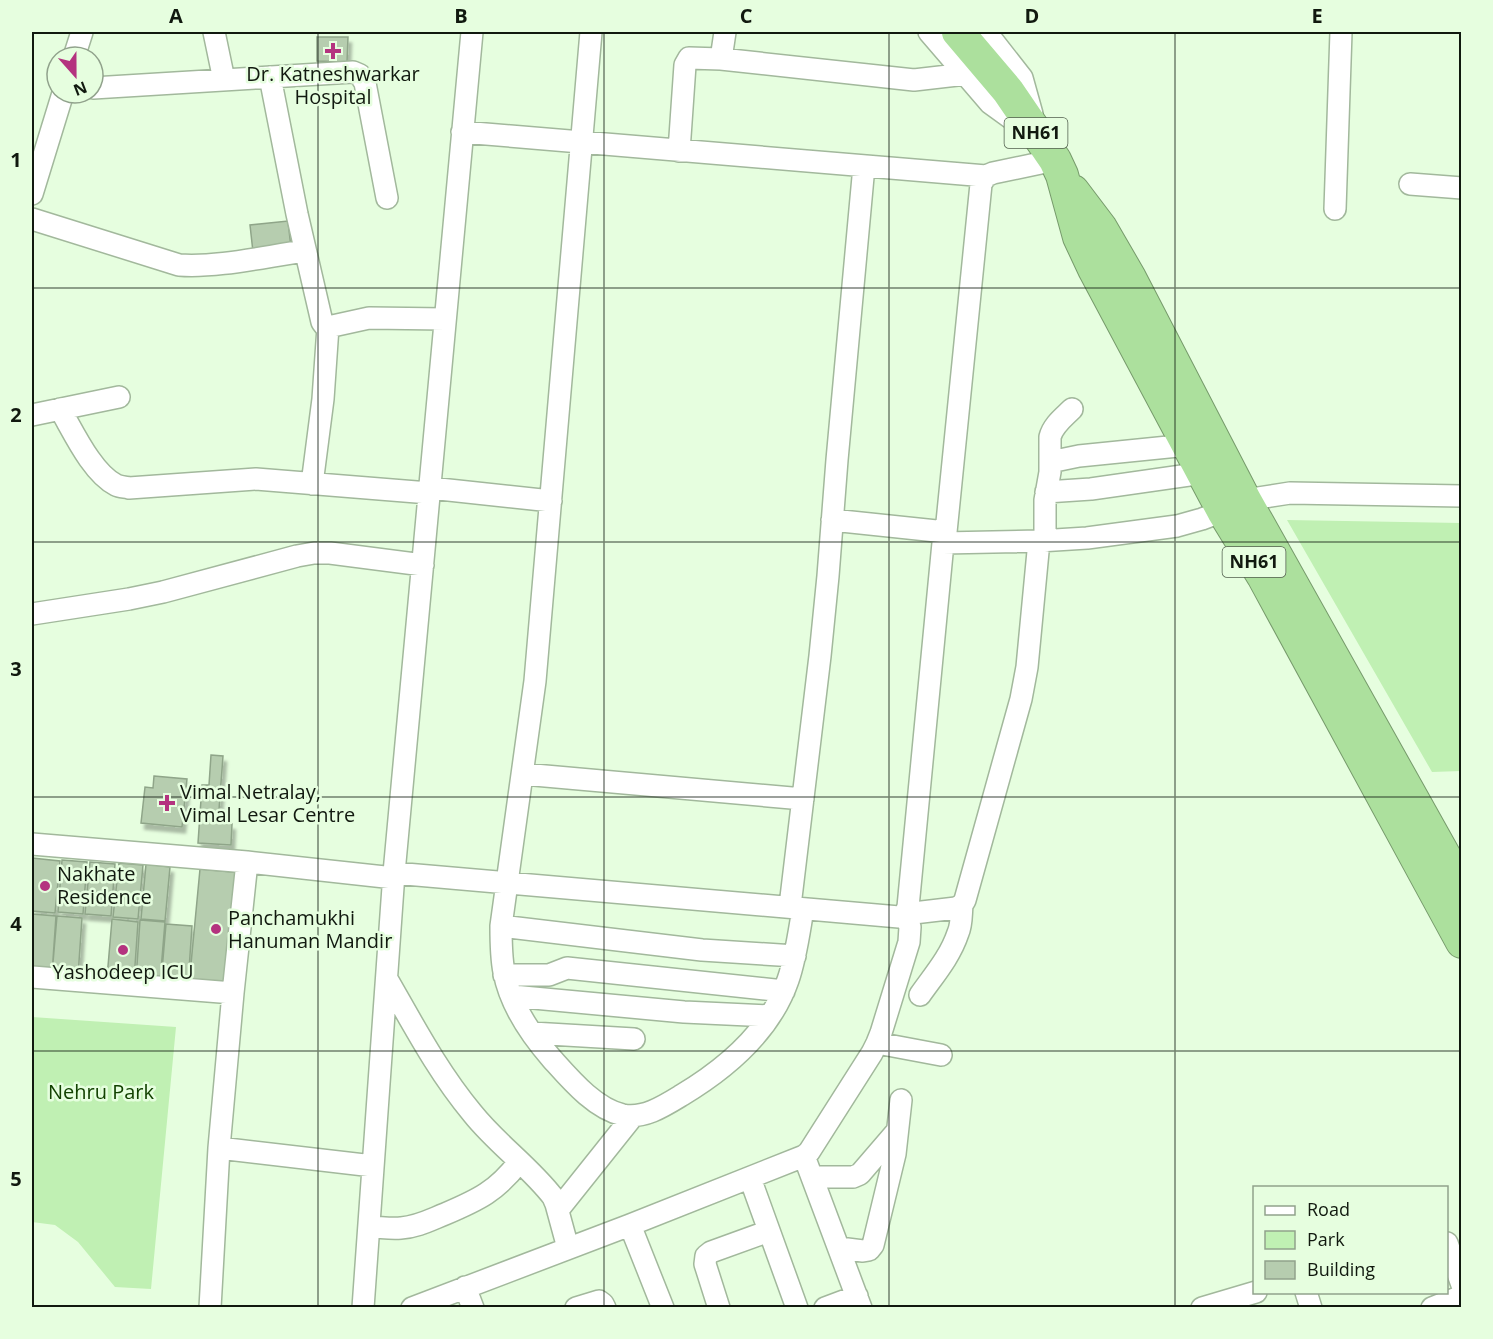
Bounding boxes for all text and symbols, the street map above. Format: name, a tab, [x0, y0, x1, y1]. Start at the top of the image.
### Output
text: A	[169, 2, 183, 29]
text: B	[454, 2, 468, 29]
text: C	[740, 2, 753, 29]
text: D	[1025, 2, 1039, 29]
text: E	[1311, 2, 1323, 29]
marker: Dr. Katneshwarkar Hospital	[324, 42, 342, 60]
north arrow	[45, 45, 105, 105]
place label: Dr. Katneshwarkar Hospital	[246, 60, 420, 110]
text: N	[70, 76, 90, 102]
road number: NH61	[1004, 118, 1068, 148]
text: 1	[10, 146, 22, 173]
text: 2	[10, 401, 22, 428]
road number: NH61	[1222, 547, 1286, 577]
text: 3	[10, 655, 22, 682]
place label: Vimal Netralay, Vimal Lesar Centre	[180, 778, 355, 828]
marker: Vimal Netralay, Vimal Lesar Centre	[158, 794, 176, 812]
place label: Nakhate Residence	[57, 860, 152, 910]
marker: Nakhate Residence	[38, 879, 52, 893]
place label: Panchamukhi Hanuman Mandir	[228, 904, 392, 954]
text: 4	[10, 910, 22, 937]
marker: Panchamukhi Hanuman Mandir	[209, 922, 223, 936]
marker: Yashodeep ICU	[116, 943, 130, 957]
place label: Yashodeep ICU	[52, 958, 194, 985]
park label: Nehru Park	[48, 1078, 155, 1105]
text: 5	[10, 1165, 22, 1192]
legend	[1253, 1186, 1448, 1294]
text: Road	[1307, 1197, 1350, 1221]
text: Park	[1307, 1227, 1345, 1251]
text: Building	[1307, 1257, 1375, 1281]

